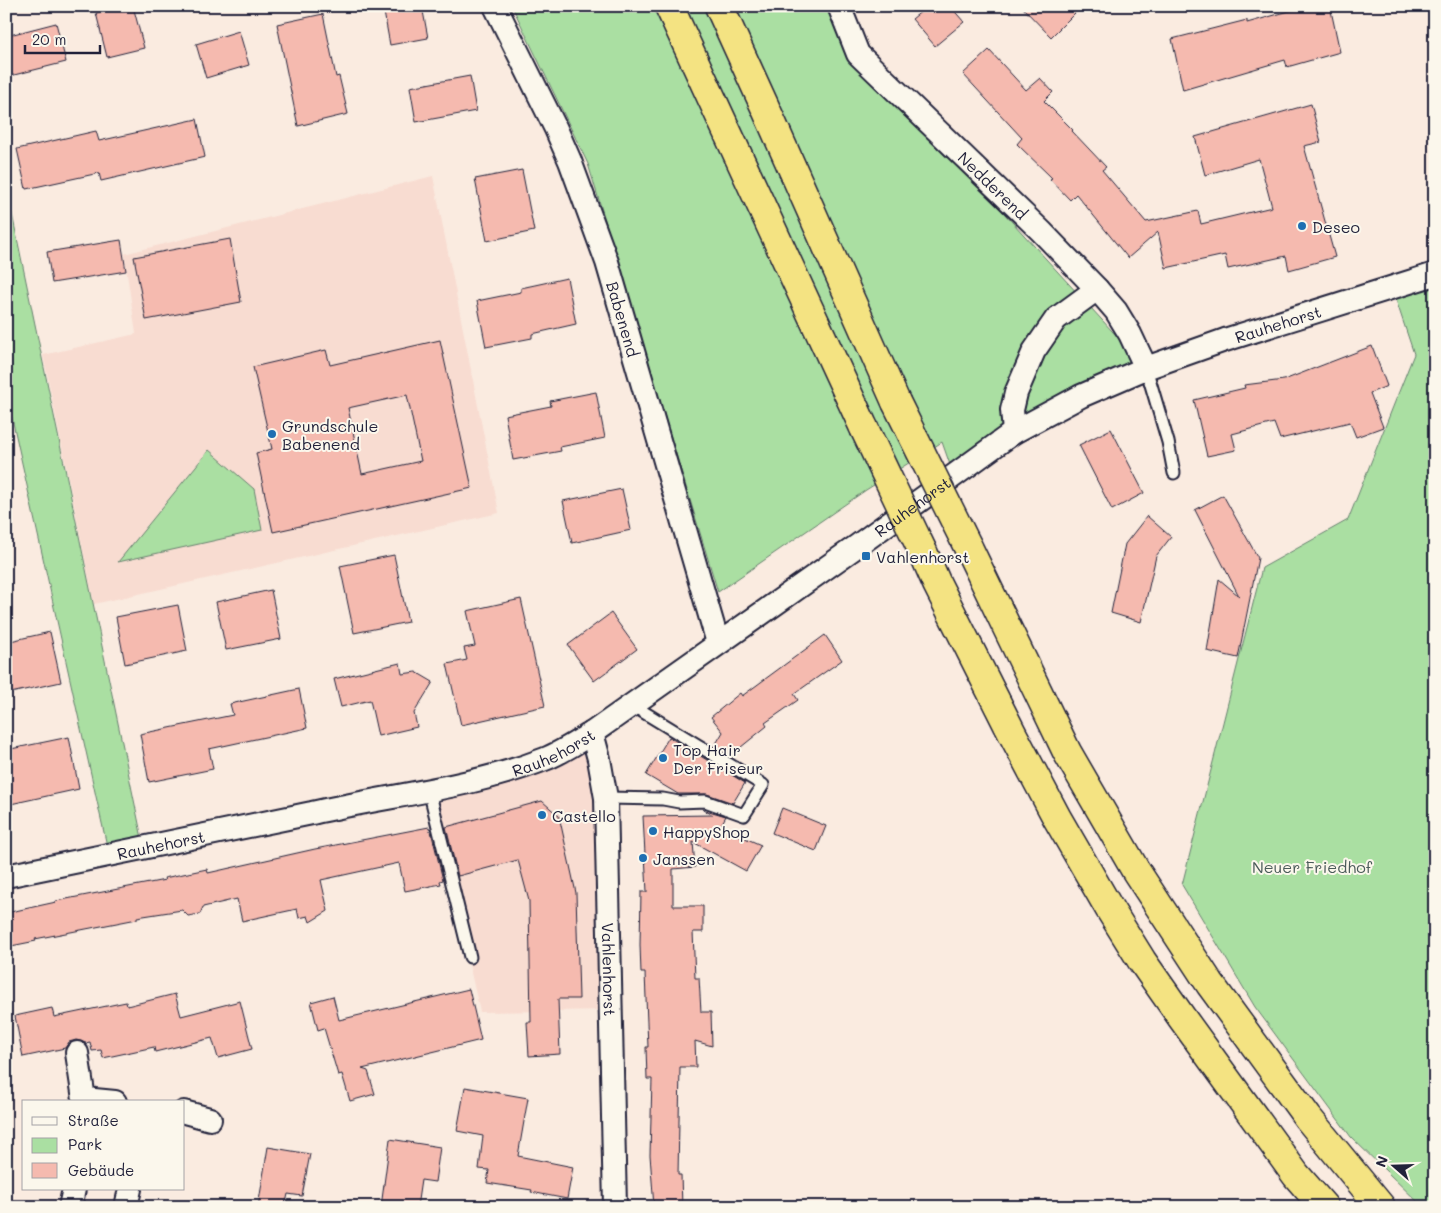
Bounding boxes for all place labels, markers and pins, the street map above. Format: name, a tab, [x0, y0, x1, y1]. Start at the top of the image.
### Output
place label: Deseo	[1312, 216, 1360, 237]
marker: Deseo	[1296, 220, 1308, 232]
place label: Grundschule Babenend	[282, 415, 379, 454]
marker: Grundschule Babenend	[266, 428, 278, 440]
place label: Vahlenhorst	[876, 546, 969, 567]
marker: Vahlenhorst	[860, 550, 872, 562]
place label: Top Hair Der Friseur	[673, 739, 763, 778]
marker: Top Hair Der Friseur	[657, 752, 669, 764]
place label: Castello	[552, 805, 616, 826]
marker: Castello	[536, 809, 548, 821]
place label: HappyShop	[663, 821, 750, 842]
marker: HappyShop	[647, 825, 659, 837]
place label: Janssen	[653, 848, 715, 869]
marker: Janssen	[637, 852, 649, 864]

